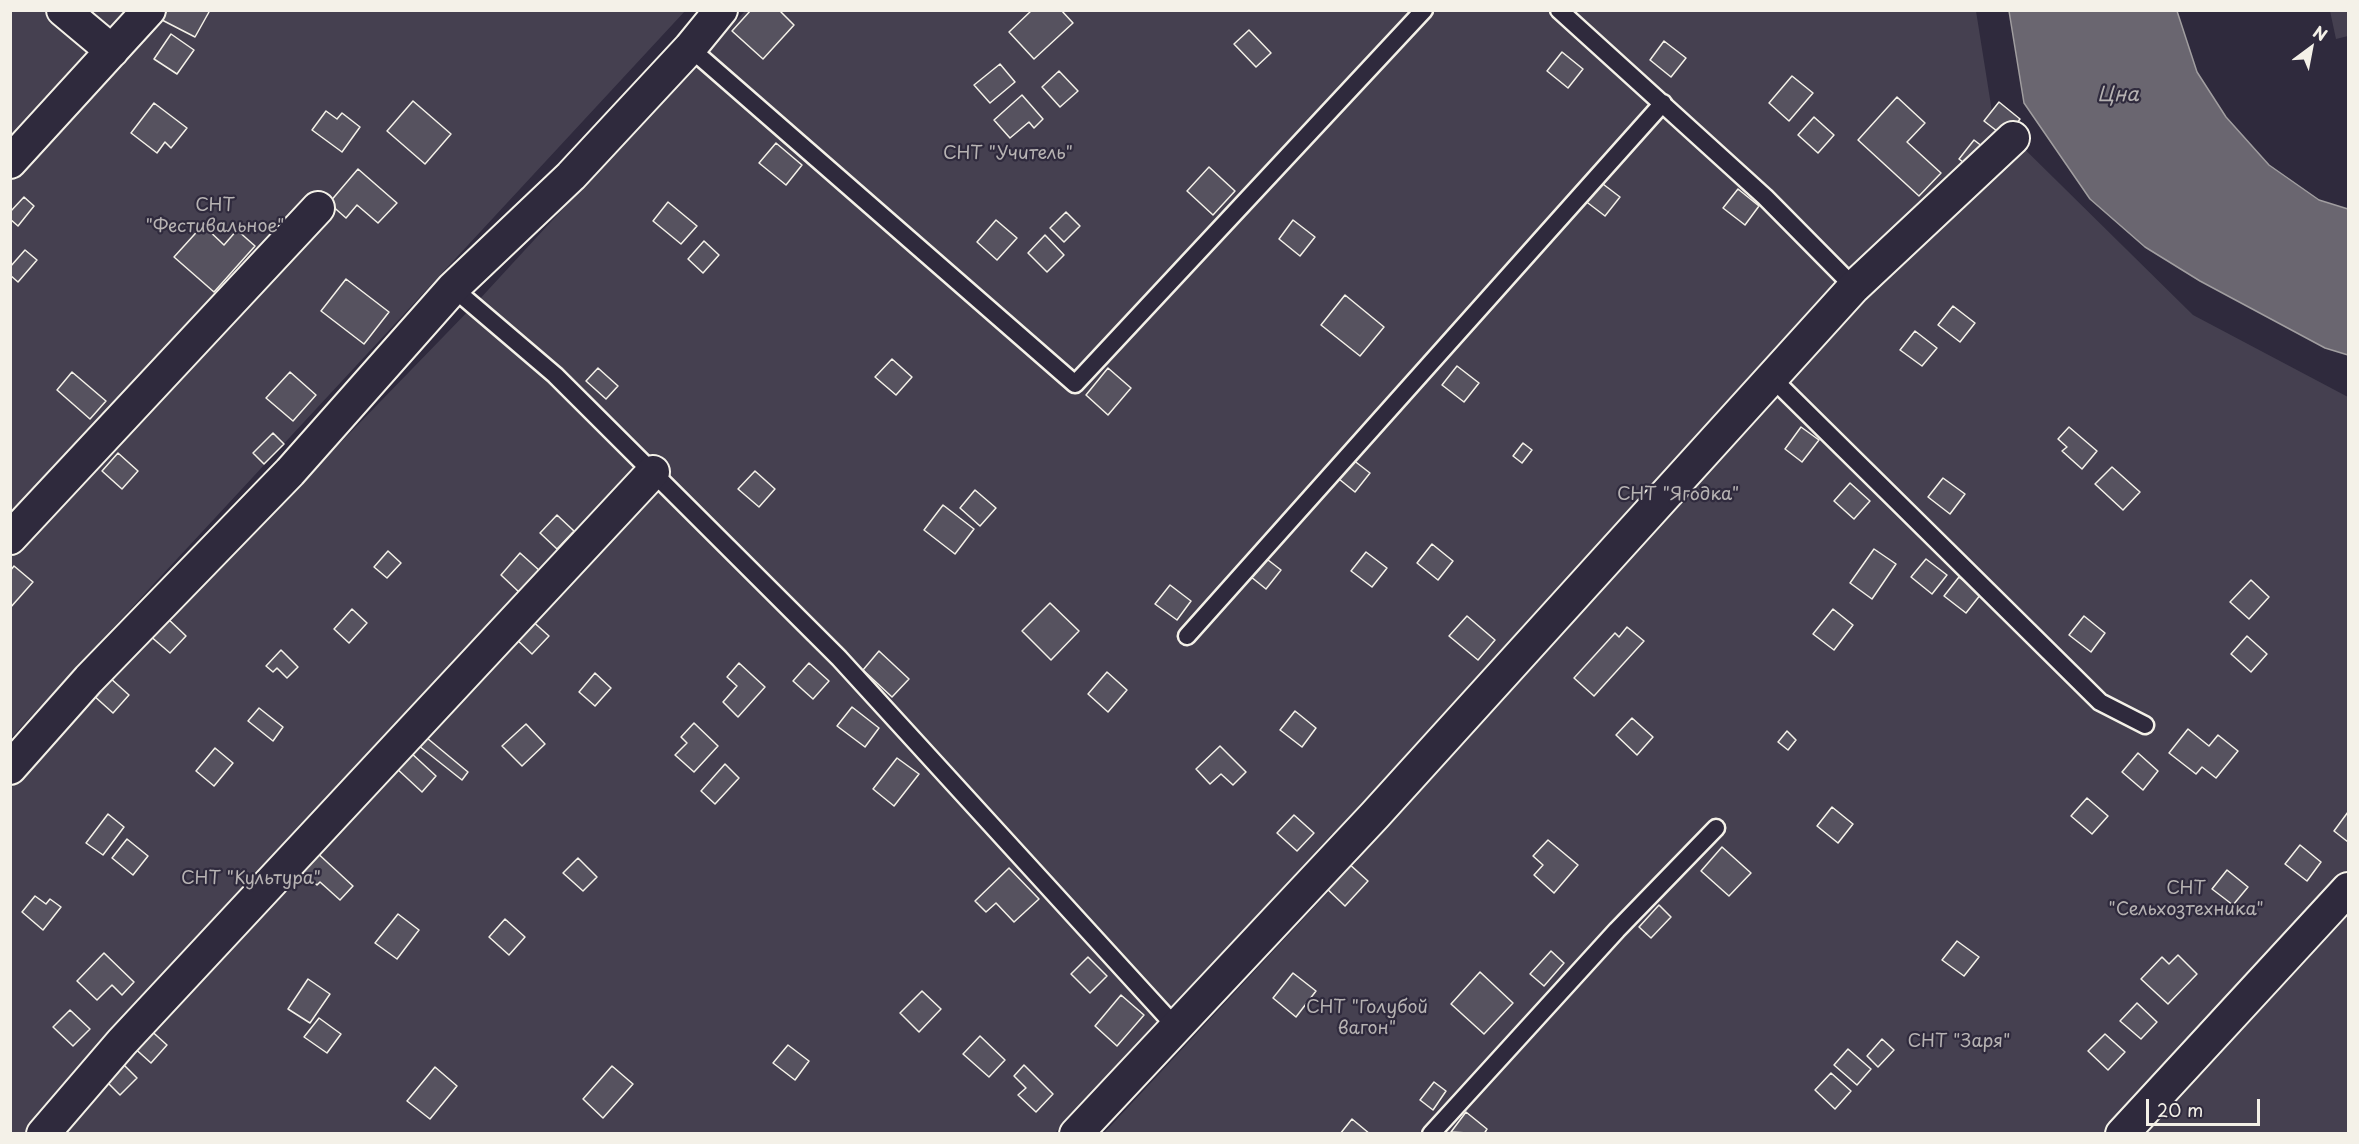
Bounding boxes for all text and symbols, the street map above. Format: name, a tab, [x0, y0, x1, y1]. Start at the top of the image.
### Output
north arrow	[2281, 18, 2341, 78]
text: N	[2309, 19, 2332, 46]
water label: Цна	[2097, 83, 2139, 107]
park label: СНТ "Учитель"	[943, 143, 1073, 165]
park label: СНТ "Фестивальное"	[146, 195, 284, 238]
park label: СНТ "Ягодка"	[1617, 484, 1739, 506]
park label: СНТ "Культура"	[181, 868, 321, 890]
park label: СНТ "Сельхозтехника"	[2108, 878, 2264, 920]
park label: СНТ "Голубой вагон"	[1306, 997, 1428, 1040]
park label: СНТ "Заря"	[1908, 1031, 2010, 1053]
scale bar	[2149, 1087, 2263, 1125]
text: 20 m	[2157, 1096, 2203, 1123]

